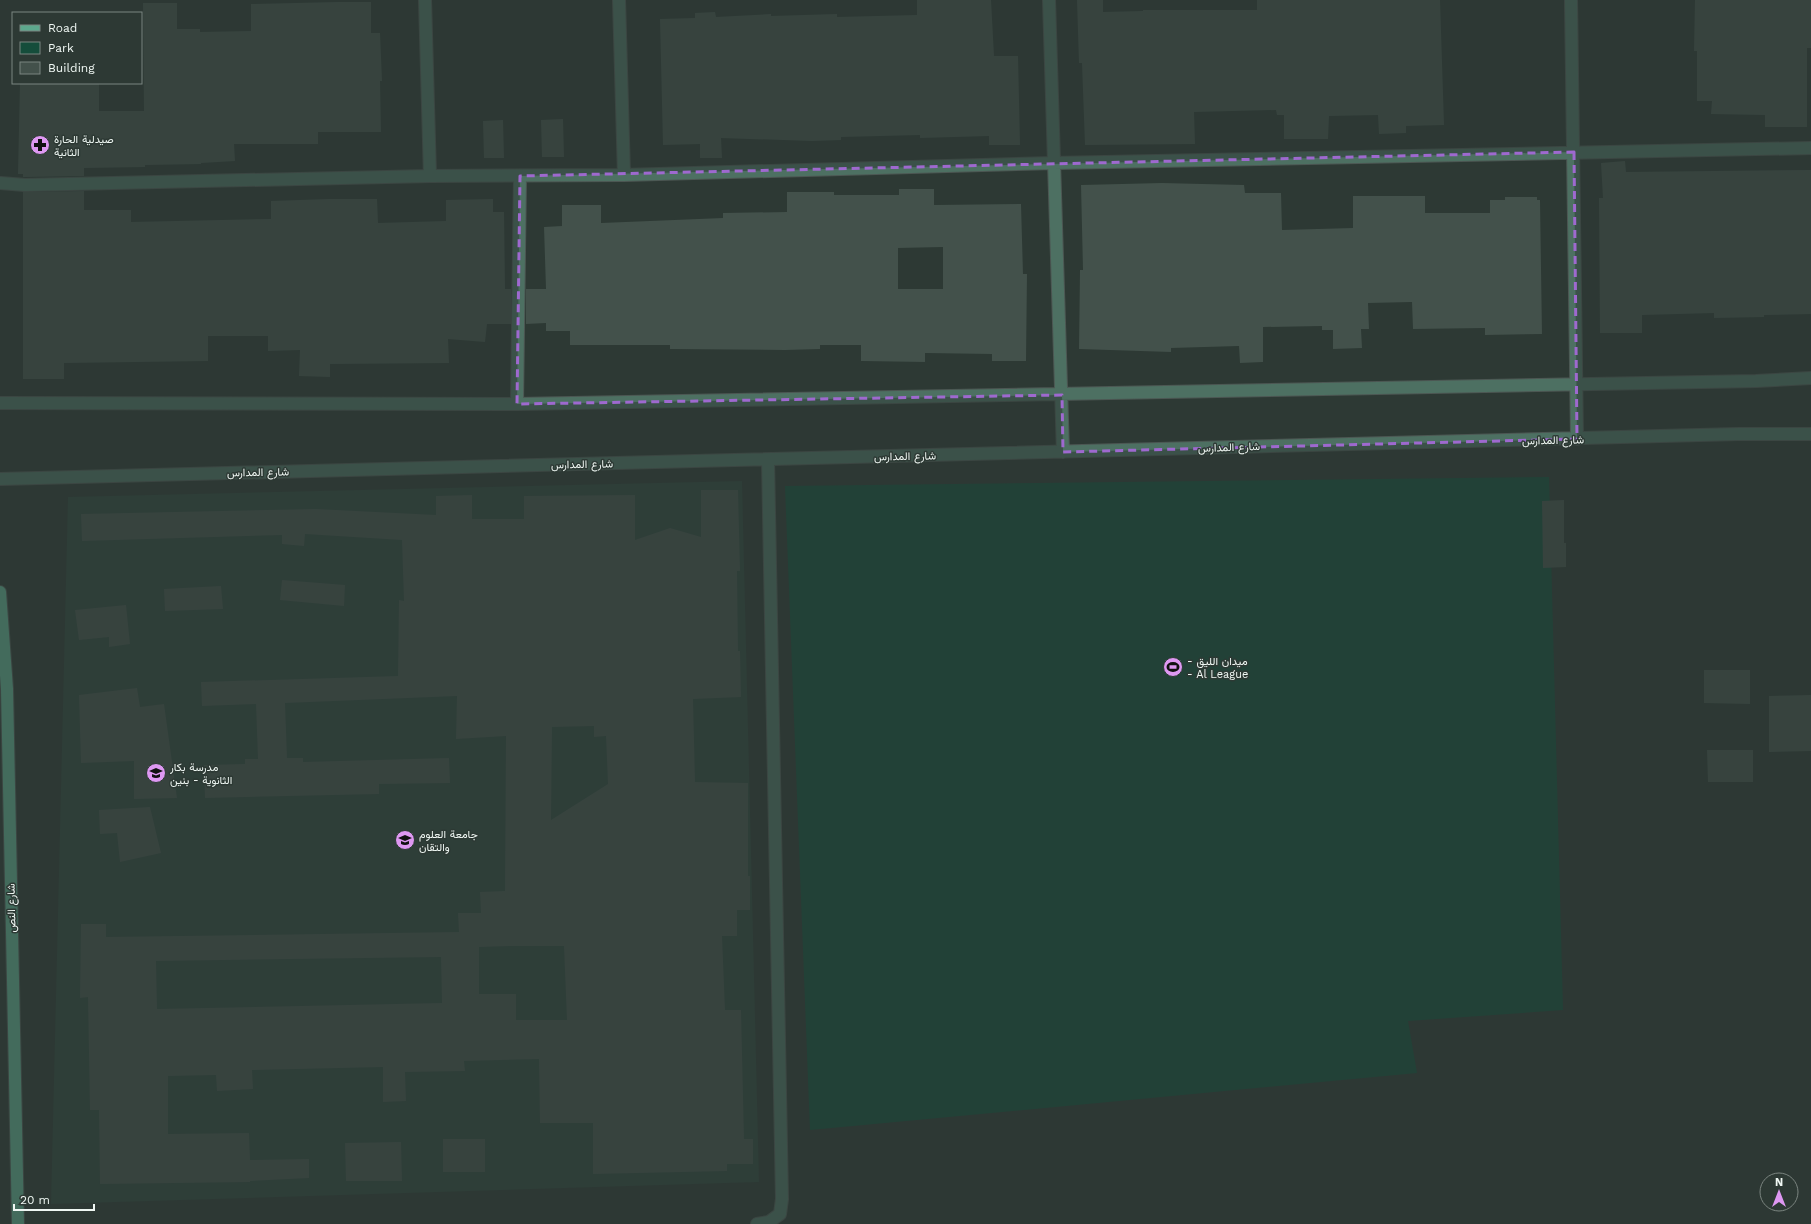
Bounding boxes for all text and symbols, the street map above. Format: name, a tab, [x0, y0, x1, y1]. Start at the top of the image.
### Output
legend	[12, 12, 142, 84]
text: Road	[48, 21, 77, 35]
text: Park	[48, 41, 74, 55]
text: Building	[48, 61, 95, 75]
place label: صيدلية الحارة الثانية	[54, 133, 114, 159]
pharmacy icon: صيدلية الحارة الثانية	[29, 134, 51, 156]
street label: شارع المدارس	[1522, 433, 1585, 449]
street label: شارع المدارس	[1198, 440, 1261, 456]
street label: شارع المدارس	[874, 449, 937, 465]
street label: شارع المدارس	[551, 457, 614, 473]
street label: شارع المدارس	[227, 465, 290, 481]
place label: - ميدان الليق - Al League	[1187, 655, 1248, 681]
sports icon: - ميدان الليق - Al League	[1162, 656, 1184, 678]
place label: مدرسة بكار الثانوية - بنين	[169, 761, 232, 787]
school or university icon: مدرسة بكار الثانوية - بنين	[145, 762, 167, 784]
place label: جامعة العلوم والتقان	[419, 828, 478, 854]
school or university icon: جامعة العلوم والتقان	[394, 829, 416, 851]
street label: شارع النص	[5, 883, 19, 933]
north arrow	[1759, 1172, 1799, 1212]
text: N	[1775, 1176, 1783, 1189]
scale bar	[14, 1186, 94, 1212]
text: 20 m	[20, 1193, 50, 1207]

